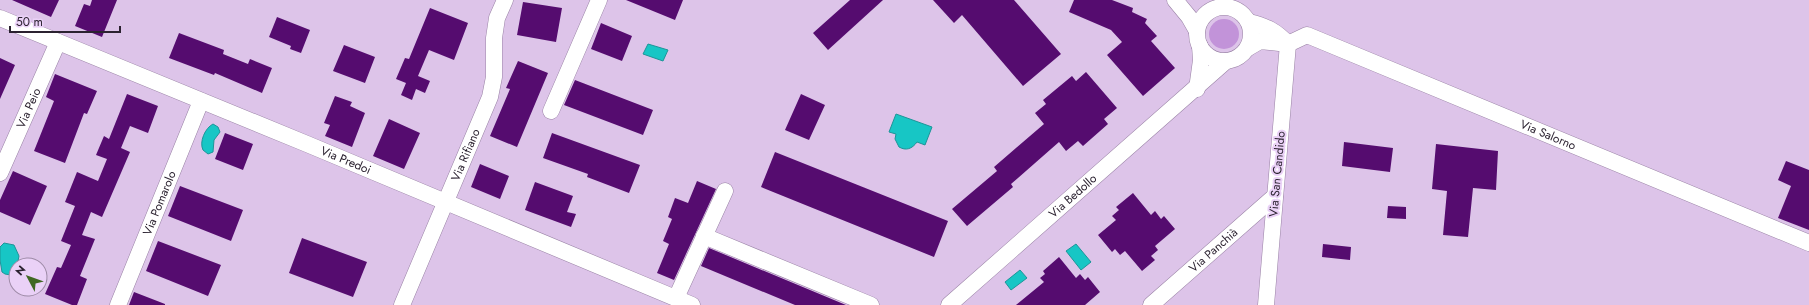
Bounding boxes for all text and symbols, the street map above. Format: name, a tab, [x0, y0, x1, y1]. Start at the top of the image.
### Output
scale bar	[10, 8, 120, 34]
text: 50 m	[16, 13, 43, 31]
street label: Via Peio	[12, 85, 46, 131]
street label: Via Salorno	[1517, 115, 1579, 155]
street label: Via Rifiano	[446, 125, 485, 184]
street label: Via San Candido	[1264, 130, 1290, 218]
street label: Via Predoi	[318, 142, 374, 179]
street label: Via Pomarolo	[138, 168, 181, 238]
street label: Via Bedollo	[1045, 169, 1101, 222]
street label: Via Panchià	[1185, 224, 1242, 277]
north arrow	[8, 257, 48, 297]
text: N	[12, 262, 29, 279]

